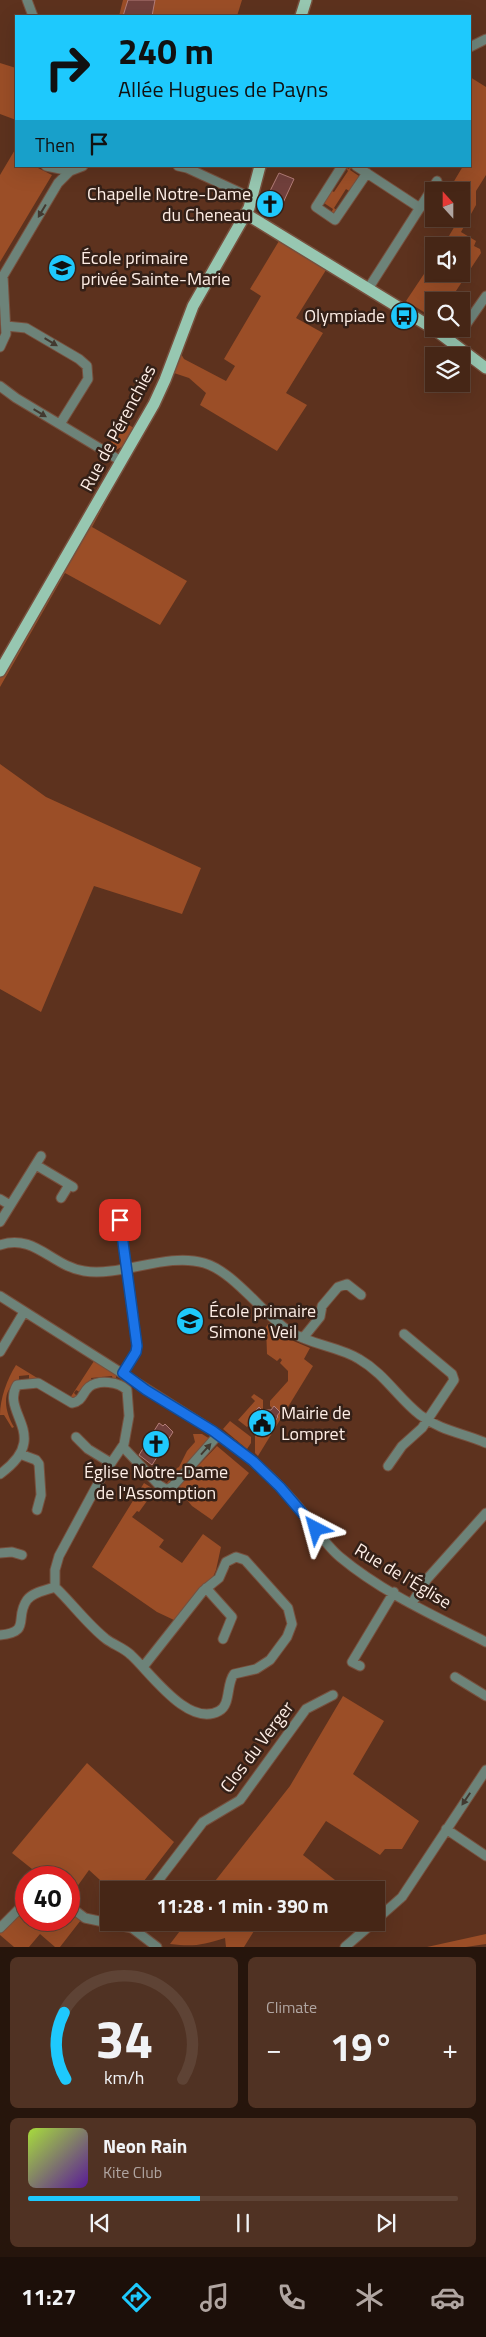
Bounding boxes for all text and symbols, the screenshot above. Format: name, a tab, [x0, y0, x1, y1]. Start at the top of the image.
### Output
text: 240 m	[118, 24, 214, 78]
icon: right	[35, 35, 100, 100]
text: Allée Hugues de Payns	[118, 72, 328, 106]
text: Then	[35, 130, 75, 159]
icon: arrive	[85, 130, 113, 158]
place label: Chapelle Notre-Dame du Cheneau	[87, 180, 251, 228]
north arrow	[425, 182, 470, 228]
map controls	[425, 182, 470, 392]
church icon: Chapelle Notre-Dame du Cheneau	[255, 189, 285, 219]
one-way arrow	[37, 204, 46, 217]
button: sound	[425, 237, 470, 282]
place label: École primaire privée Sainte-Marie	[81, 244, 230, 292]
school or university icon: École primaire privée Sainte-Marie	[47, 253, 77, 283]
button: search	[425, 292, 470, 337]
bus stop icon: Olympiade	[389, 301, 419, 331]
place label: Olympiade	[304, 302, 385, 329]
one-way arrow	[44, 338, 57, 347]
button: layers	[425, 347, 470, 392]
street label: Rue de Pérenchies	[73, 360, 162, 496]
one-way arrow	[34, 408, 47, 417]
pin	[99, 1199, 141, 1241]
icon: arrive	[106, 1206, 134, 1234]
place label: École primaire Simone Veil	[209, 1297, 316, 1345]
school or university icon: École primaire Simone Veil	[175, 1306, 205, 1336]
place label: Mairie de Lompret	[281, 1399, 351, 1447]
public building icon: Mairie de Lompret	[247, 1408, 277, 1438]
church icon: Église Notre-Dame de l'Assomption	[141, 1429, 171, 1459]
one-way arrow	[201, 1442, 212, 1455]
place label: Église Notre-Dame de l'Assomption	[84, 1458, 228, 1506]
position arrow	[289, 1502, 341, 1554]
street label: Rue de l'Église	[350, 1536, 457, 1615]
street label: Clos du Verger	[213, 1695, 300, 1798]
one-way arrow	[461, 1792, 471, 1806]
speed limit sign: 40	[15, 1866, 80, 1931]
text: 11:28 · 1 min · 390 m	[156, 1891, 329, 1920]
text: Climate	[266, 1995, 317, 2019]
text: 34	[95, 1999, 153, 2078]
text: 19°	[330, 2018, 394, 2076]
text: −	[266, 2027, 282, 2070]
text: +	[442, 2027, 458, 2070]
text: km/h	[104, 2064, 144, 2091]
text: Neon Rain	[103, 2131, 187, 2160]
text: Kite Club	[103, 2160, 162, 2184]
icon: previous	[86, 2209, 114, 2237]
icon: pause	[229, 2209, 257, 2237]
icon: next	[372, 2209, 400, 2237]
text: 11:27	[21, 2280, 76, 2314]
icon: directions	[119, 2280, 154, 2315]
icon: music	[197, 2280, 232, 2315]
icon: phone	[274, 2280, 309, 2315]
icon: climate	[352, 2280, 387, 2315]
icon: car	[430, 2280, 465, 2315]

